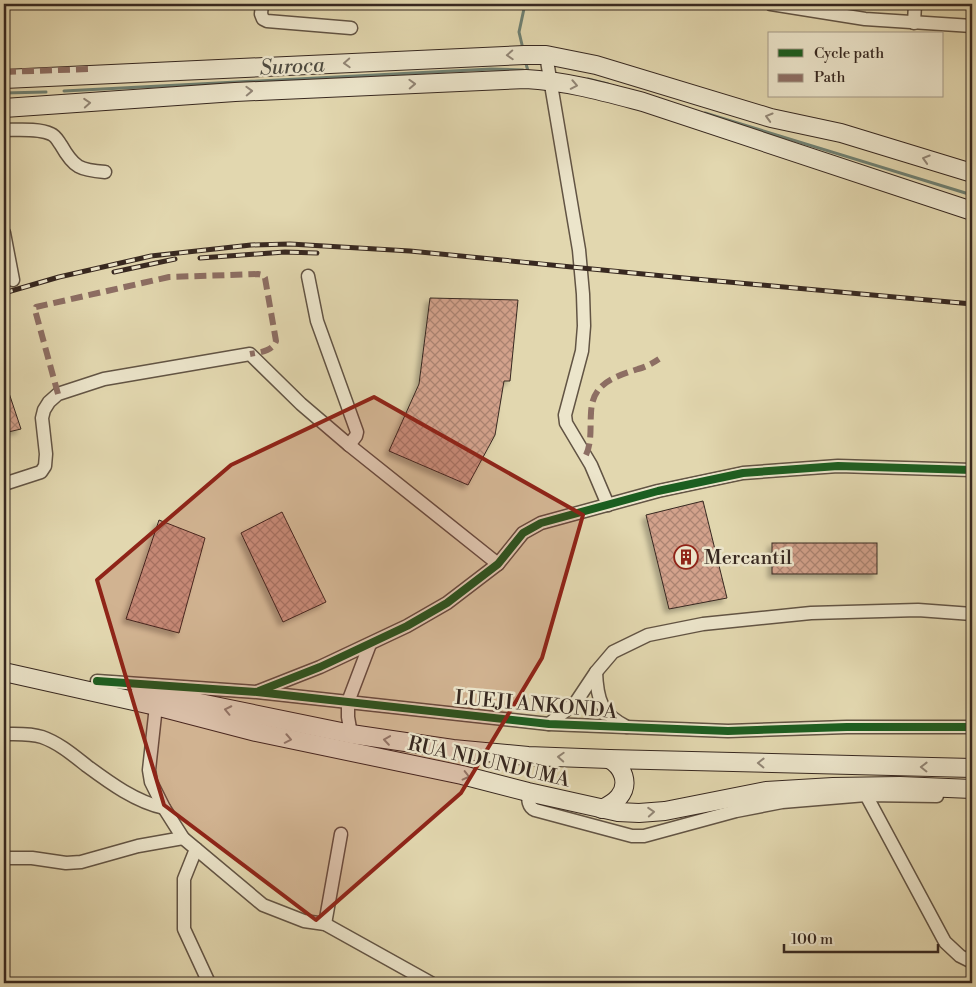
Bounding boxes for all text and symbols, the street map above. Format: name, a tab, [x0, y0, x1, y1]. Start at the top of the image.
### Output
legend	[768, 32, 944, 98]
text: Cycle path	[814, 44, 884, 63]
one-way arrow	[505, 50, 513, 61]
water label: Suroca	[259, 52, 326, 82]
one-way arrow	[343, 58, 351, 69]
text: Path	[814, 68, 846, 87]
one-way arrow	[408, 79, 416, 90]
one-way arrow	[569, 79, 578, 90]
one-way arrow	[246, 86, 254, 96]
one-way arrow	[84, 97, 92, 108]
one-way arrow	[765, 112, 773, 122]
one-way arrow	[922, 154, 930, 164]
building icon: Mercantil	[673, 544, 699, 570]
place label: Mercantil	[704, 546, 792, 571]
street label: LUEJI ANKONDA	[454, 686, 619, 725]
one-way arrow	[223, 705, 232, 715]
street label: RUA NDUNDUMA	[405, 732, 573, 794]
one-way arrow	[284, 733, 293, 744]
one-way arrow	[383, 735, 392, 745]
one-way arrow	[556, 752, 564, 763]
one-way arrow	[757, 758, 764, 768]
one-way arrow	[919, 761, 927, 772]
one-way arrow	[462, 771, 470, 781]
one-way arrow	[647, 807, 655, 818]
scale bar	[784, 922, 937, 954]
text: 100 m	[791, 930, 833, 949]

